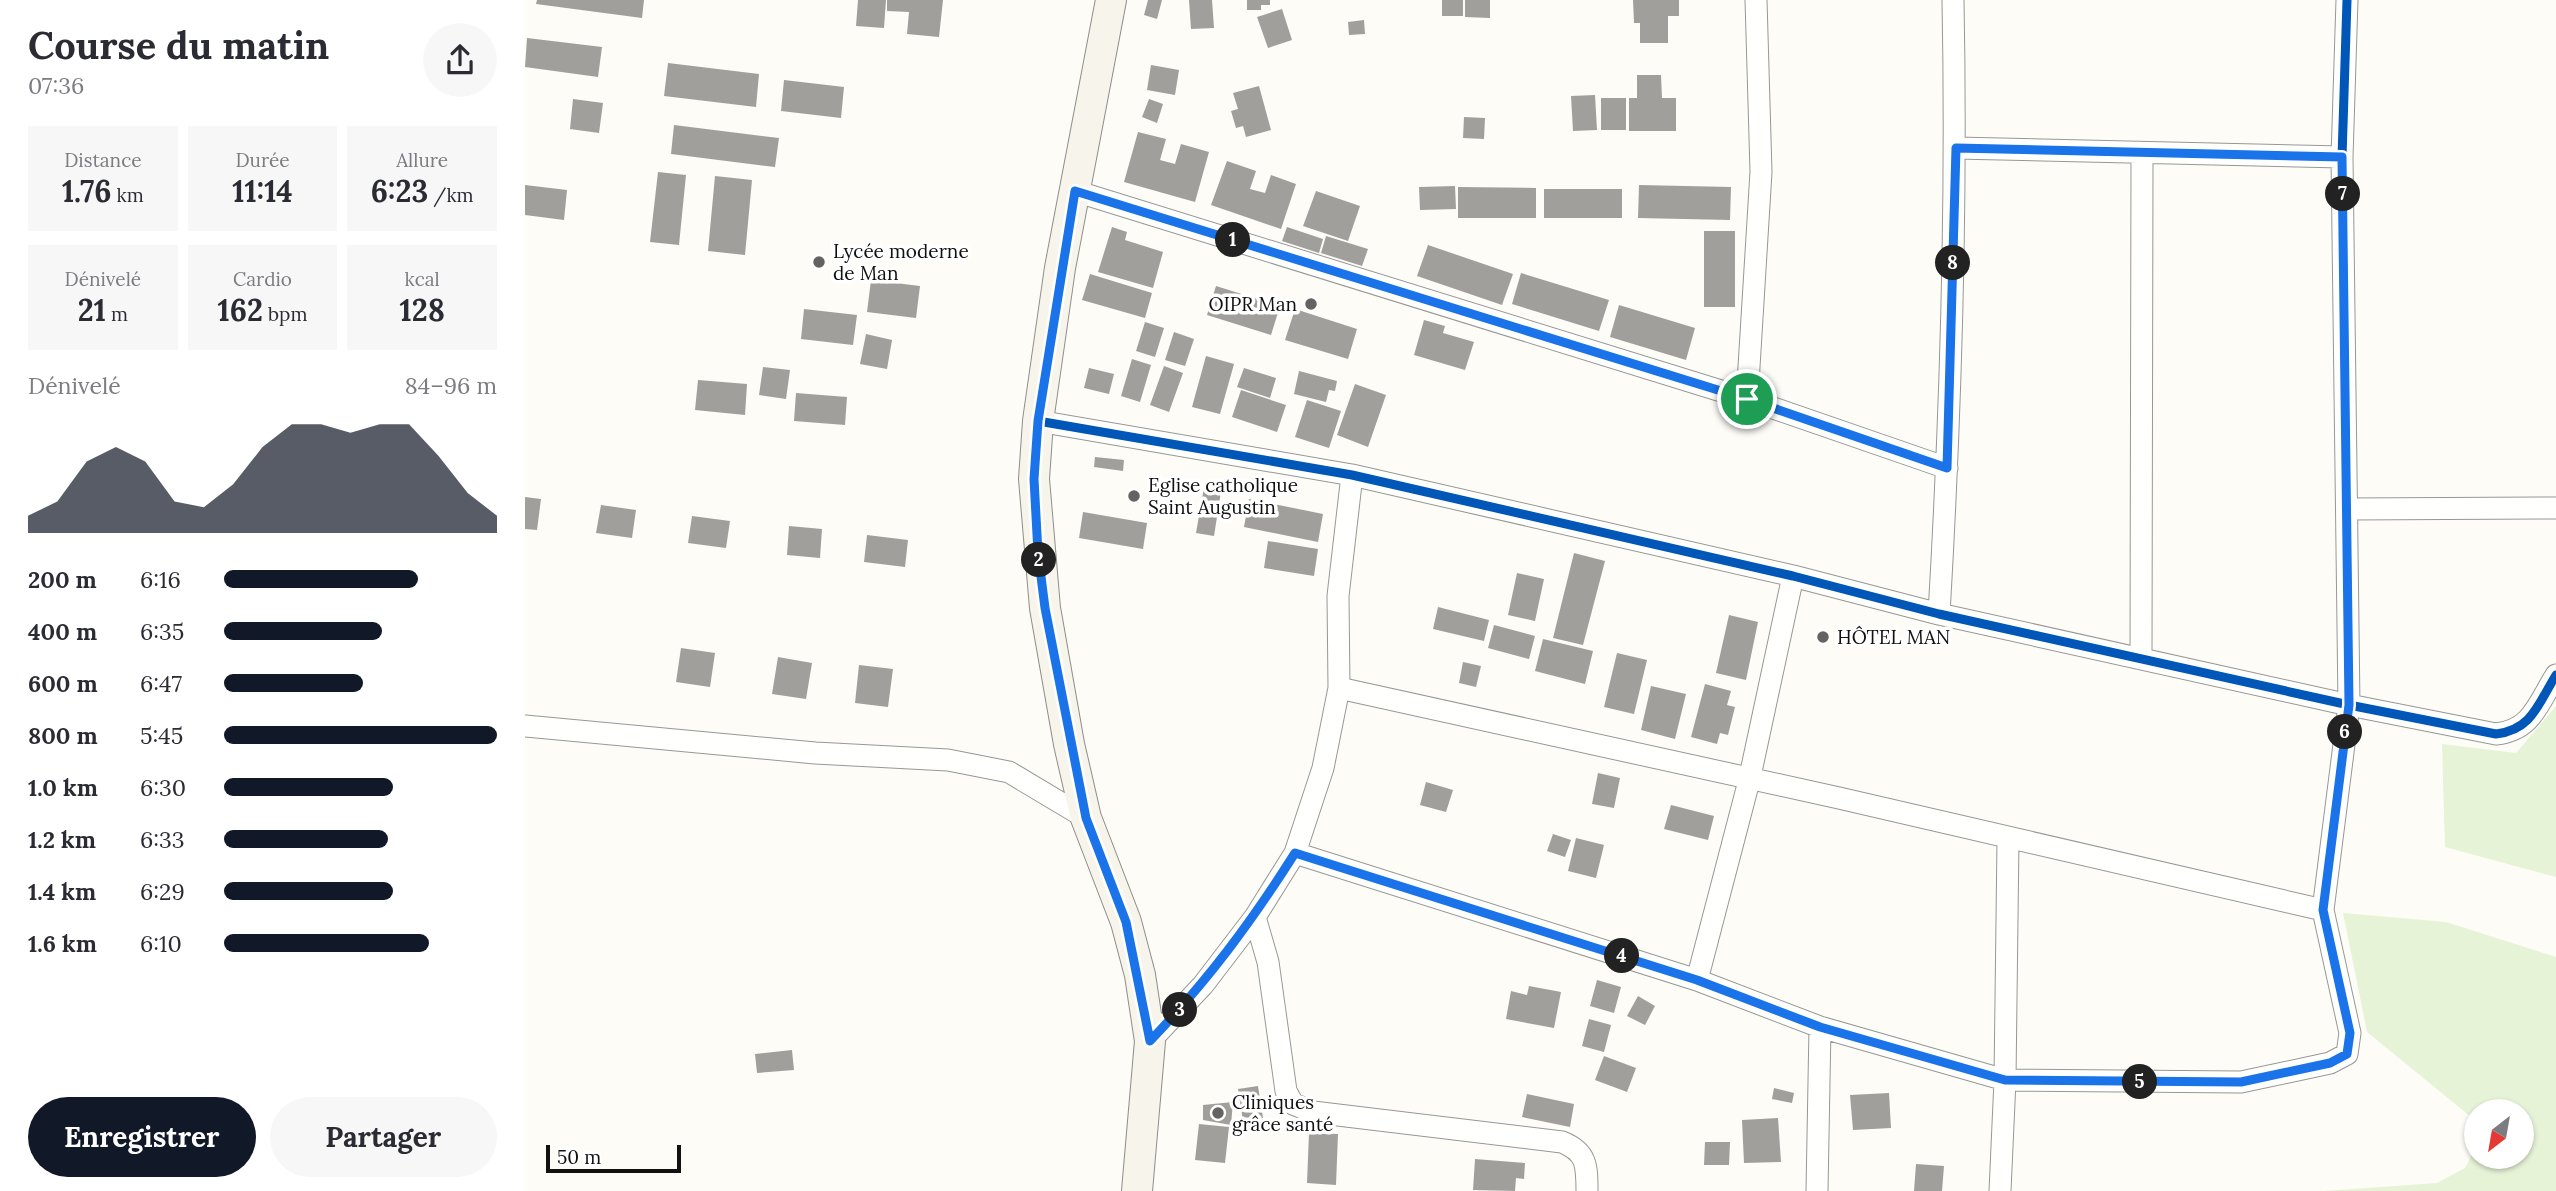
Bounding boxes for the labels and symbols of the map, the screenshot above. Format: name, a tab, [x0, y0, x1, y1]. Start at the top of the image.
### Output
pin: 7	[2325, 176, 2361, 212]
pin: 1	[1215, 222, 1251, 258]
place label: Lycée moderne de Man	[833, 239, 969, 285]
pin: 8	[1935, 246, 1971, 280]
marker: Lycée moderne de Man	[811, 254, 827, 270]
place label: OIPR Man	[1209, 292, 1297, 316]
marker: OIPR Man	[1303, 296, 1319, 312]
pin	[1717, 369, 1777, 429]
place label: Eglise catholique Saint Augustin	[1148, 473, 1298, 519]
marker: Eglise catholique Saint Augustin	[1126, 488, 1142, 504]
pin: 2	[1021, 542, 1057, 578]
place label: HÔTEL MAN	[1837, 625, 1950, 649]
marker: HÔTEL MAN	[1815, 629, 1831, 645]
pin: 6	[2327, 714, 2363, 750]
pin: 4	[1605, 939, 1639, 974]
pin: 3	[1163, 992, 1197, 1028]
pin: 5	[2123, 1064, 2157, 1100]
place label: Cliniques grâce santé	[1232, 1090, 1333, 1136]
north arrow	[2464, 1099, 2534, 1169]
marker: Cliniques grâce santé	[1210, 1105, 1226, 1121]
scale bar	[546, 1142, 681, 1174]

